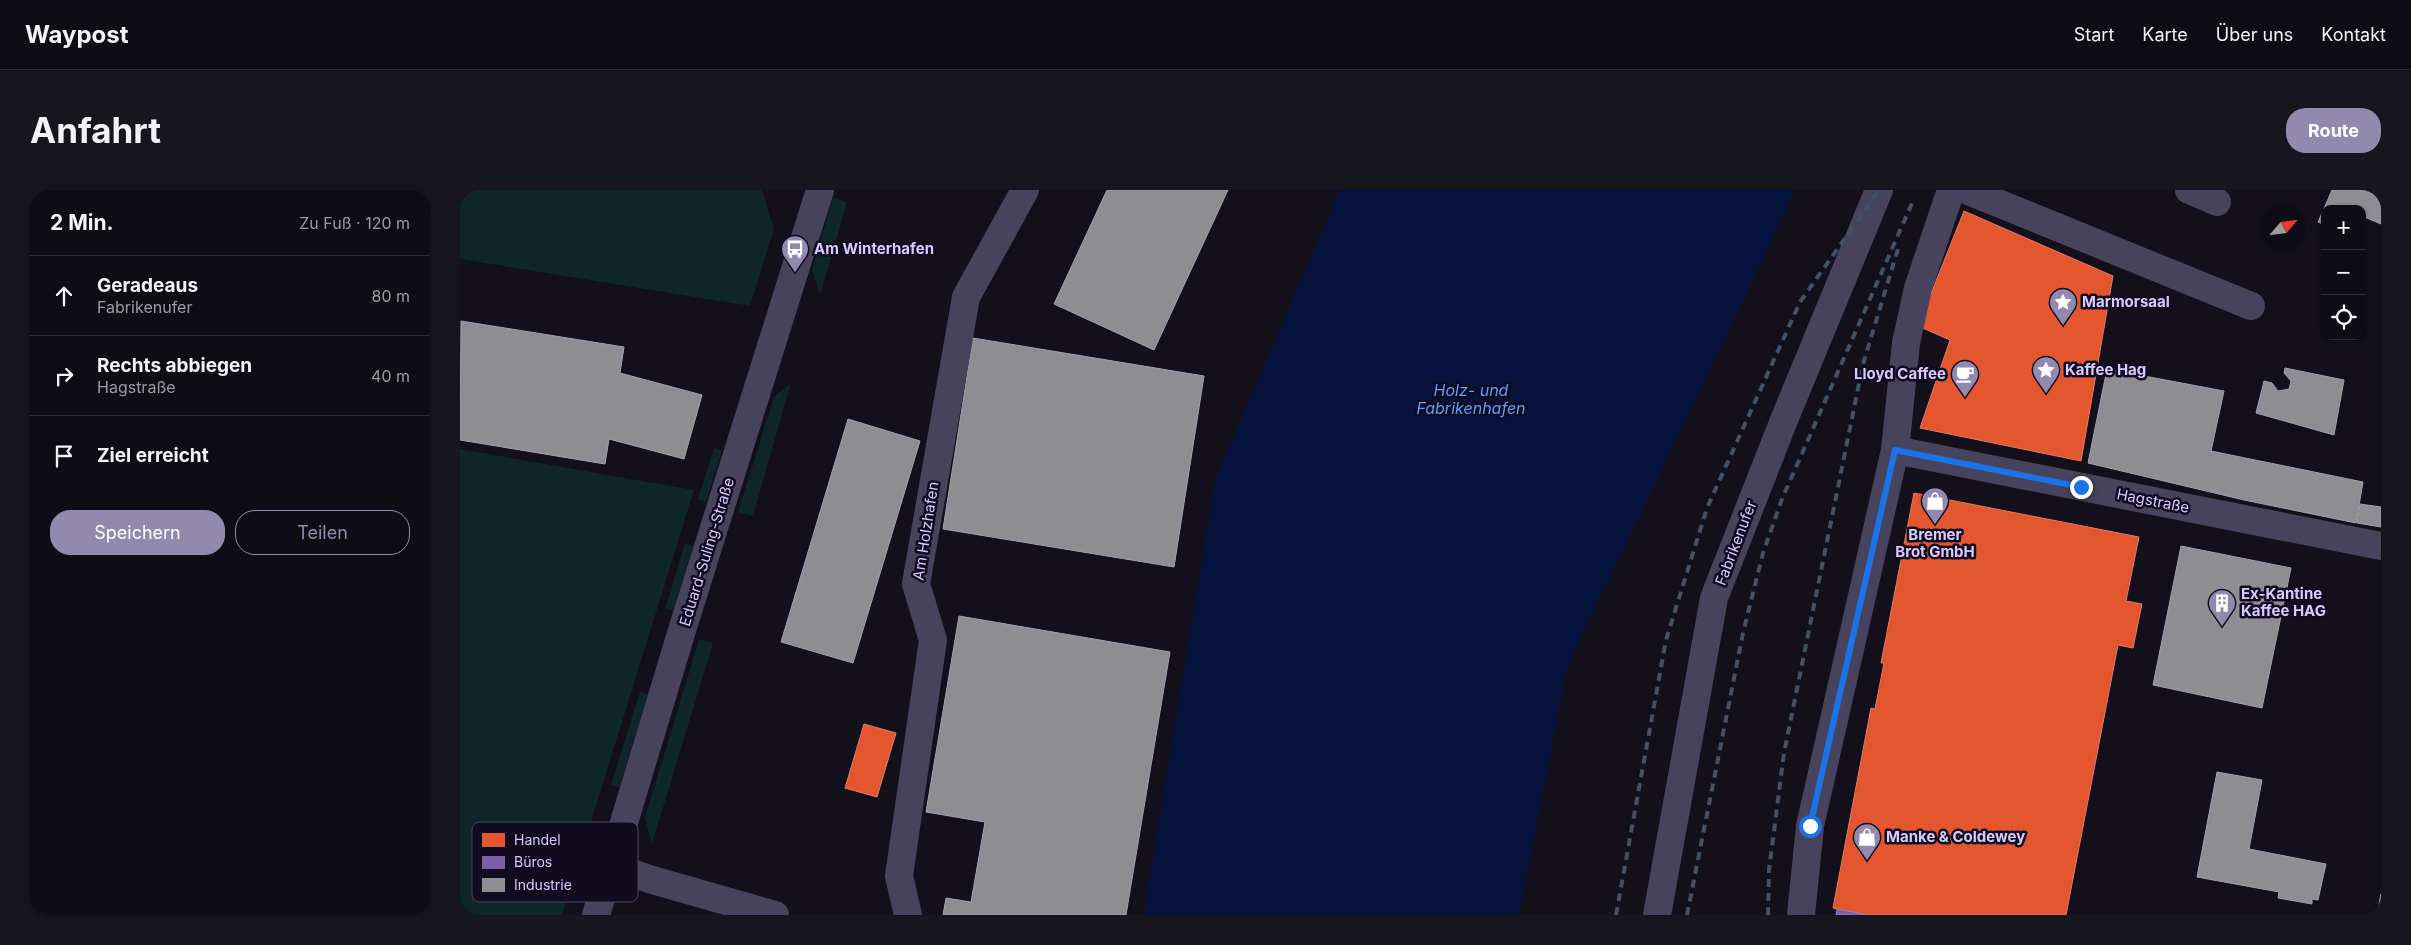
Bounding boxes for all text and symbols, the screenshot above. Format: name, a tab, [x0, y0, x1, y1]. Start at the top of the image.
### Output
text: Waypost	[25, 20, 129, 49]
text: Start	[2074, 24, 2114, 45]
text: Karte	[2142, 24, 2188, 45]
text: Über uns	[2216, 24, 2293, 45]
text: Kontakt	[2321, 24, 2386, 45]
button: Route	[2286, 108, 2381, 153]
text: Anfahrt	[30, 109, 161, 151]
north arrow	[2261, 205, 2306, 250]
map controls	[2321, 205, 2366, 340]
button: +	[2321, 205, 2366, 250]
text: 2 Min.	[50, 210, 114, 235]
text: Zu Fuß · 120 m	[299, 213, 410, 233]
bus stop icon: Am Winterhafen	[780, 234, 810, 273]
place label: Am Winterhafen	[814, 239, 934, 258]
button: −	[2321, 250, 2366, 295]
text: Geradeaus	[97, 274, 198, 297]
icon: ahead	[50, 282, 78, 310]
text: 80 m	[371, 286, 410, 306]
place icon: Marmorsaal	[2048, 287, 2078, 326]
place label: Marmorsaal	[2082, 292, 2170, 311]
button: locate	[2321, 295, 2366, 340]
text: Fabrikenufer	[97, 297, 192, 317]
text: Rechts abbiegen	[97, 354, 252, 377]
place icon: Kaffee Hag	[2031, 355, 2061, 394]
cafe icon: Lloyd Caffee	[1950, 359, 1980, 398]
place label: Kaffee Hag	[2065, 360, 2146, 379]
icon: right	[50, 362, 78, 390]
place label: Lloyd Caffee	[1854, 364, 1946, 383]
text: 40 m	[371, 366, 410, 386]
text: Hagstraße	[97, 377, 176, 397]
water label: Holz- und Fabrikenhafen	[1416, 380, 1526, 418]
icon: arrive	[50, 442, 78, 470]
text: Ziel erreicht	[97, 444, 209, 467]
street label: Eduard-Suling-Straße	[675, 475, 738, 628]
route end	[2070, 476, 2093, 499]
street label: Am Holzhafen	[908, 480, 943, 582]
street label: Hagstraße	[2115, 484, 2191, 517]
shop icon: Bremer Brot GmbH	[1920, 486, 1950, 525]
street label: Fabrikenufer	[1711, 497, 1761, 588]
button: Speichern	[50, 510, 225, 555]
button: Teilen	[235, 510, 410, 555]
place label: Bremer Brot GmbH	[1895, 525, 1975, 561]
place label: Ex-Kantine Kaffee HAG	[2241, 584, 2326, 620]
building icon: Ex-Kantine Kaffee HAG	[2207, 588, 2237, 627]
route start	[1799, 815, 1822, 838]
legend	[472, 822, 638, 902]
shop icon: Manke & Coldewey	[1852, 822, 1882, 861]
place label: Manke & Coldewey	[1886, 827, 2025, 846]
text: Handel	[514, 831, 561, 848]
text: Büros	[514, 853, 552, 870]
text: Industrie	[514, 876, 572, 893]

